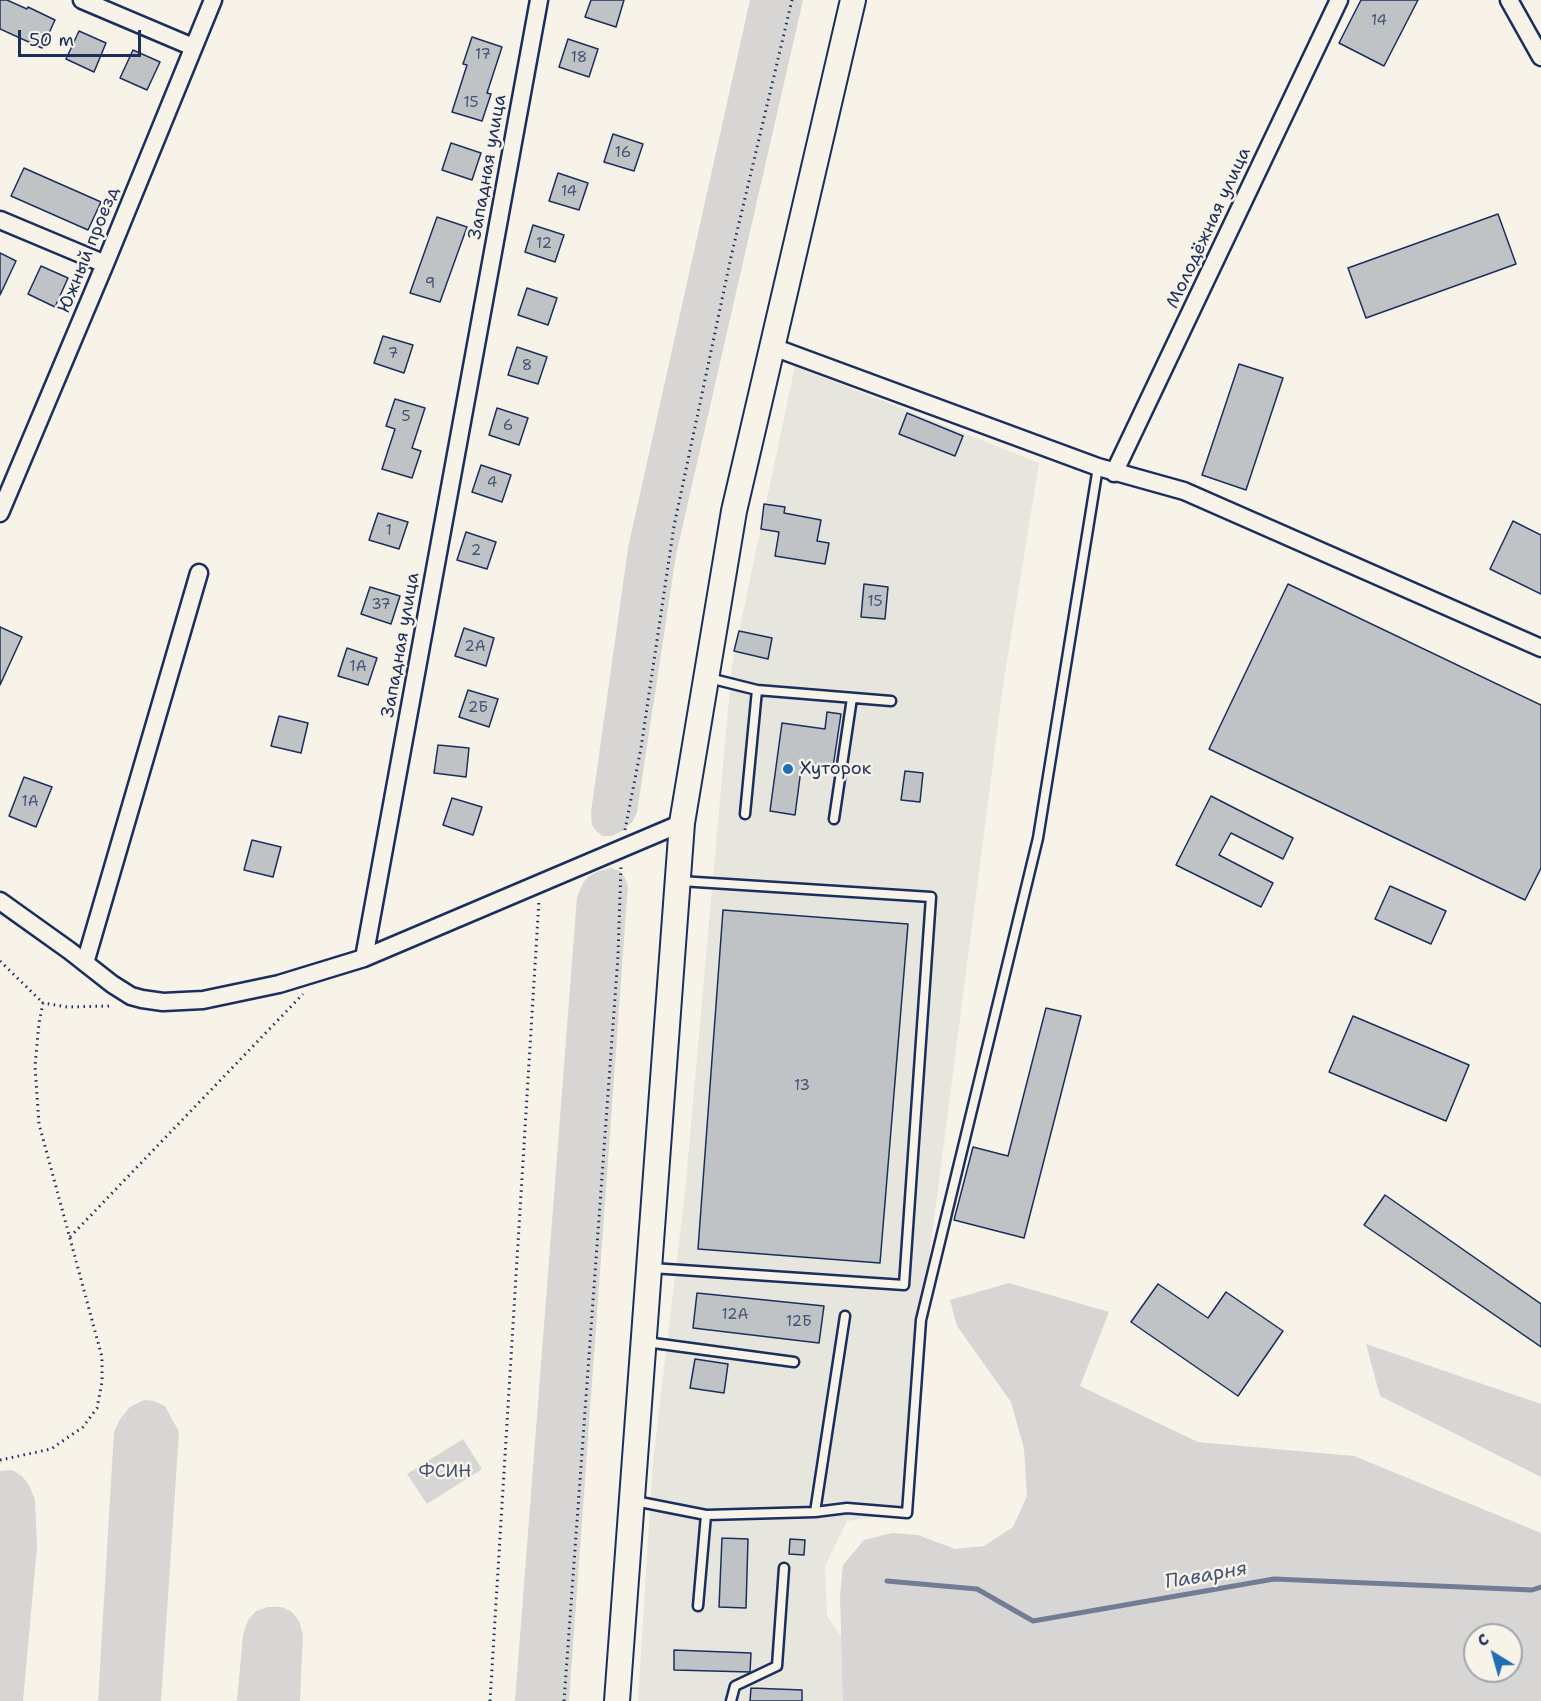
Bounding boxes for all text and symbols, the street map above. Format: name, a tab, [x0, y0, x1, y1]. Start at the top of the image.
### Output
house number: 14	[1371, 12, 1387, 30]
scale bar	[21, 18, 144, 56]
text: 50 m	[29, 28, 74, 52]
house number: 17	[475, 46, 491, 64]
house number: 18	[571, 49, 587, 67]
street label: Западная улица	[465, 93, 511, 241]
house number: 15	[463, 94, 479, 112]
house number: 16	[615, 144, 631, 162]
street label: Молодёжная улица	[1162, 144, 1256, 312]
house number: 14	[561, 183, 577, 201]
street label: Южный проезд	[54, 184, 124, 316]
house number: 12	[536, 235, 552, 253]
house number: 9	[425, 275, 435, 293]
house number: 7	[388, 345, 398, 363]
house number: 8	[522, 357, 532, 375]
house number: 5	[401, 408, 411, 426]
house number: 6	[503, 417, 513, 435]
house number: 4	[487, 474, 497, 492]
house number: 1	[386, 522, 392, 540]
house number: 2	[471, 542, 481, 560]
street label: Западная улица	[378, 571, 424, 719]
house number: 15	[867, 593, 883, 611]
house number: 37	[371, 596, 391, 614]
house number: 2А	[464, 638, 486, 656]
house number: 1А	[349, 658, 367, 676]
house number: 2Б	[468, 699, 488, 717]
place label: Хуторок	[800, 758, 871, 780]
marker: Хуторок	[781, 762, 795, 776]
house number: 1А	[21, 793, 39, 811]
house number: 13	[794, 1077, 810, 1095]
house number: 12А	[722, 1306, 748, 1324]
house number: 12Б	[786, 1313, 812, 1331]
park label: ФСИН	[419, 1461, 471, 1483]
water label: Паварня	[1163, 1557, 1249, 1595]
north arrow	[1463, 1623, 1523, 1683]
text: С	[1473, 1628, 1493, 1651]

